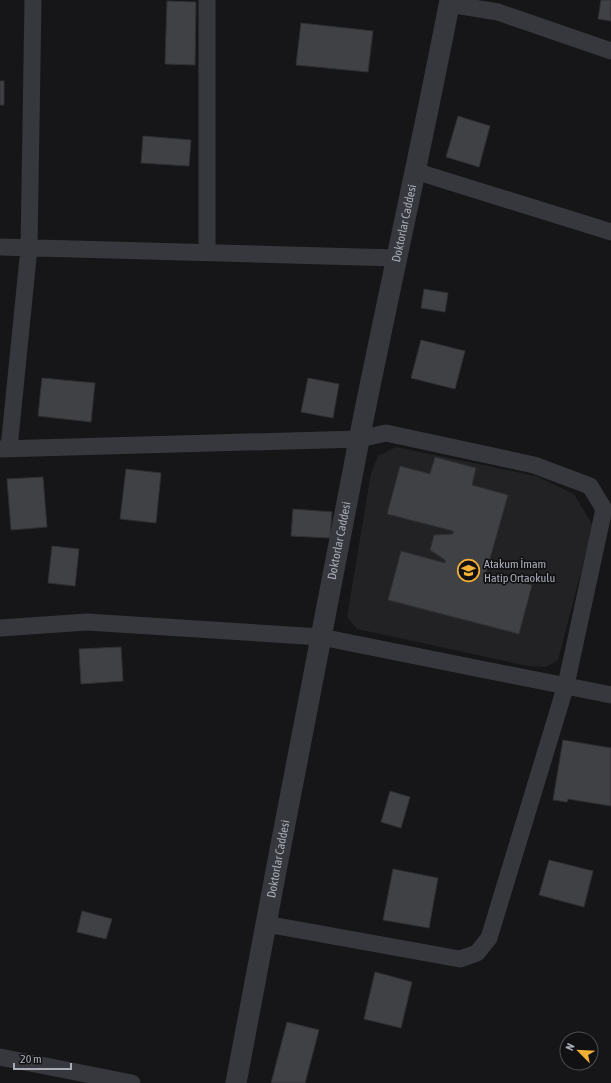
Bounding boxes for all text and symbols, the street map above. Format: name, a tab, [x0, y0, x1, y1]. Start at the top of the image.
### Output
street label: Doktorlar Caddesi	[389, 183, 419, 263]
street label: Doktorlar Caddesi	[325, 501, 354, 581]
place label: Atakum İmam Hatip Ortaokulu	[484, 557, 555, 585]
school or university icon: Atakum İmam Hatip Ortaokulu	[455, 558, 481, 584]
street label: Doktorlar Caddesi	[264, 819, 292, 899]
north arrow	[559, 1031, 599, 1071]
text: N	[563, 1042, 577, 1052]
scale bar	[14, 1045, 71, 1071]
text: 20 m	[20, 1052, 42, 1066]

